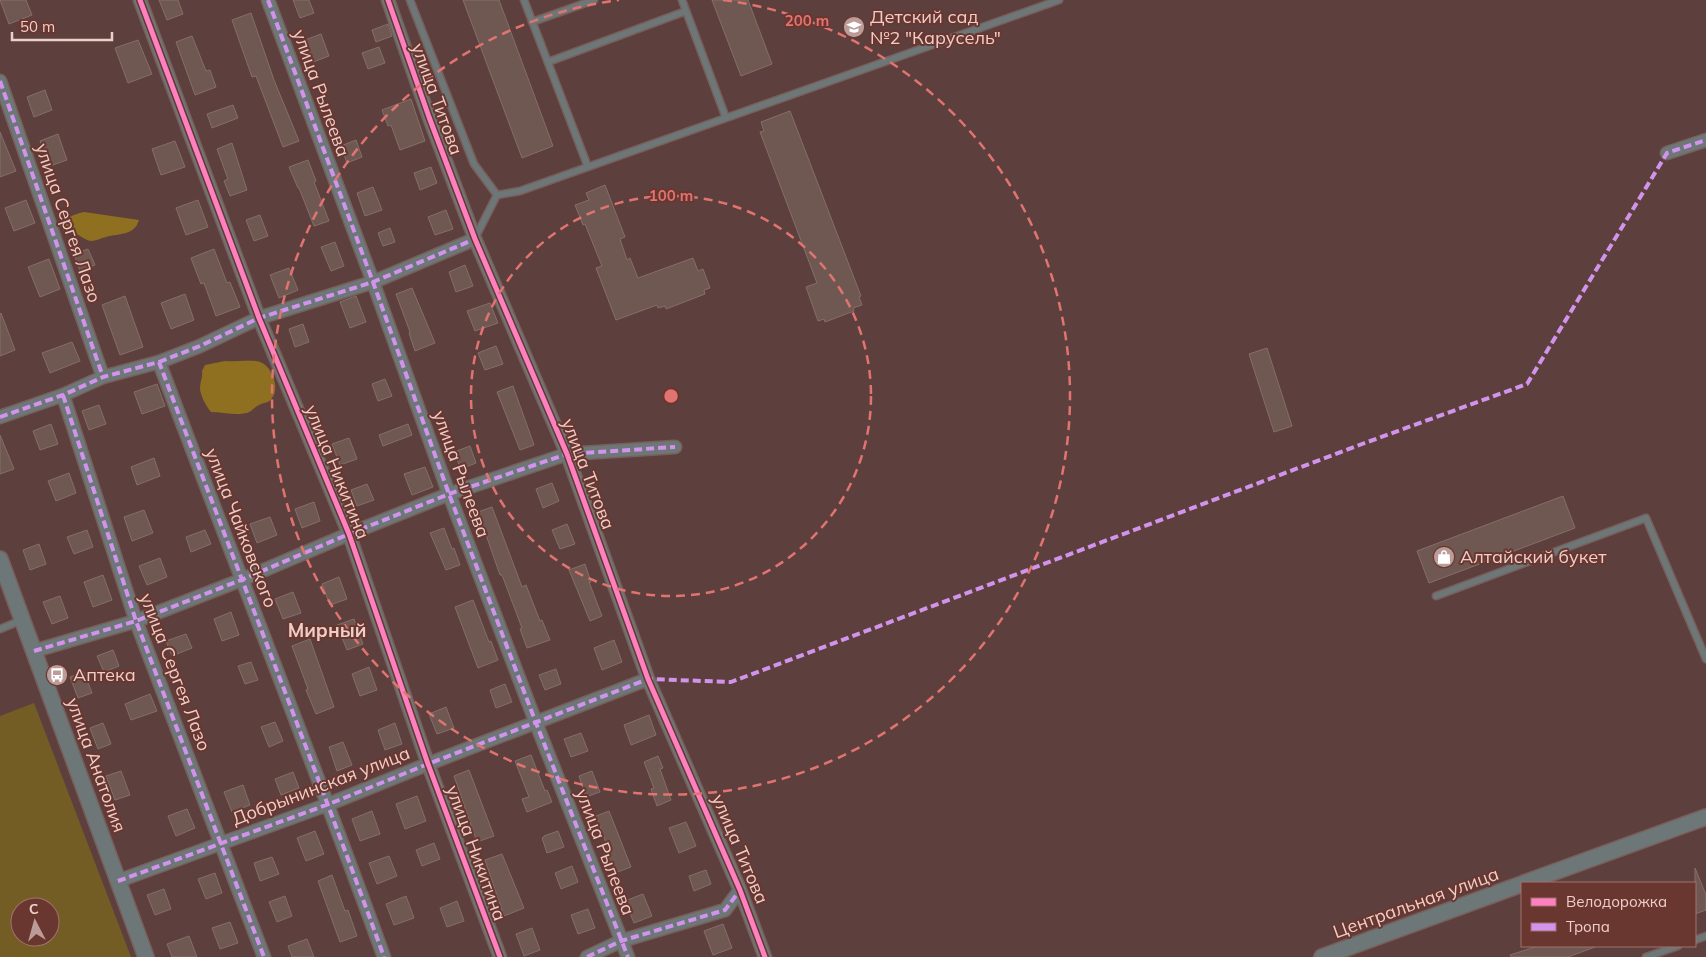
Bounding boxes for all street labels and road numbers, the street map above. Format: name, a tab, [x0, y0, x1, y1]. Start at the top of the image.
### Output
street label: улица Рылеева	[288, 26, 355, 160]
street label: улица Титова	[407, 40, 468, 158]
street label: улица Сергея Лазо	[30, 140, 107, 306]
street label: улица Никитина	[300, 401, 375, 542]
street label: улица Рылеева	[428, 407, 495, 541]
street label: улица Титова	[557, 415, 620, 533]
street label: улица Чайковского	[200, 445, 283, 611]
street label: улица Сергея Лазо	[135, 590, 216, 754]
street label: улица Анатолия	[61, 694, 132, 835]
street label: Добрынинская улица	[229, 741, 413, 830]
street label: улица Никитина	[441, 782, 512, 924]
street label: улица Рылеева	[571, 785, 640, 918]
street label: улица Титова	[707, 790, 774, 907]
street label: Центральная улица	[1330, 862, 1502, 943]

